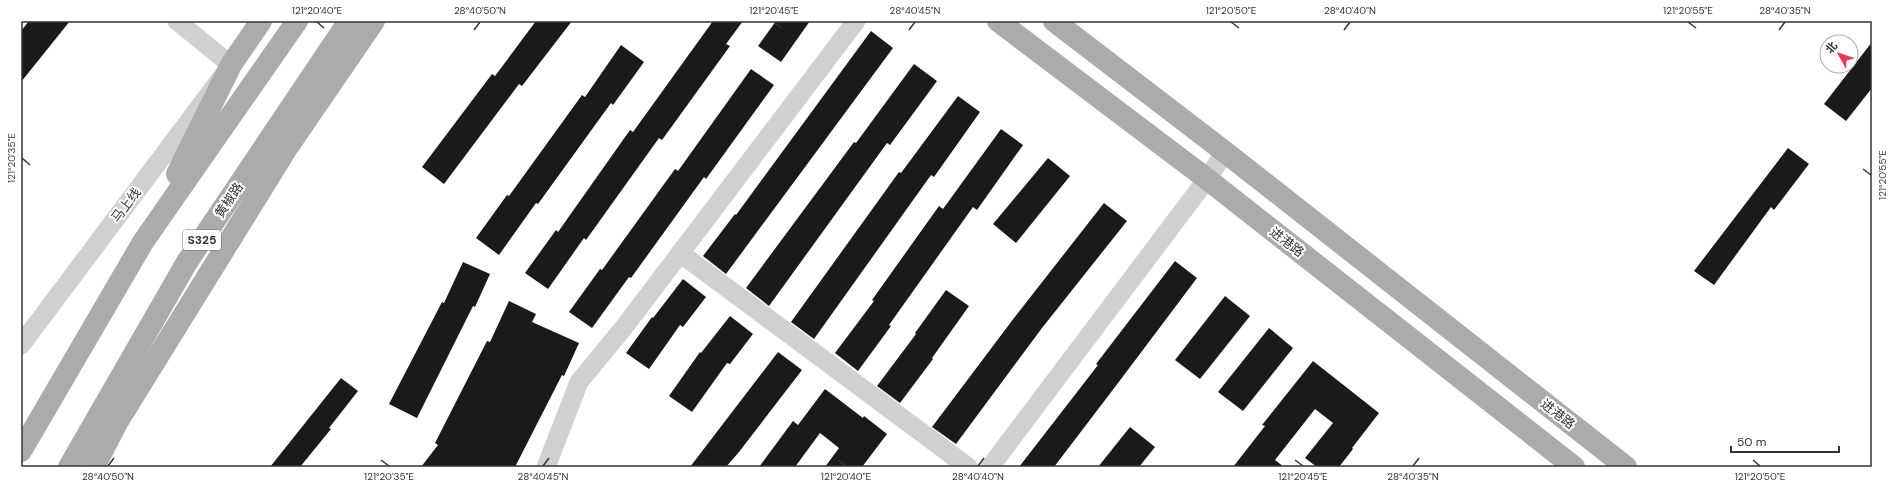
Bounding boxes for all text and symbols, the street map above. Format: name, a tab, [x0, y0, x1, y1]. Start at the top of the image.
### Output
text: 121°20'40"E	[292, 4, 343, 17]
text: 28°40'50"N	[454, 4, 506, 17]
text: 121°20'45"E	[749, 4, 799, 17]
text: 28°40'45"N	[890, 4, 941, 17]
text: 121°20'50"E	[1206, 4, 1257, 17]
text: 28°40'40"N	[1324, 4, 1376, 17]
text: 121°20'55"E	[1663, 4, 1713, 17]
text: 28°40'35"N	[1759, 4, 1811, 17]
north arrow	[1819, 34, 1859, 74]
text: 北	[1822, 39, 1840, 56]
text: 121°20'35"E	[5, 133, 18, 183]
text: 121°20'55"E	[1876, 150, 1889, 200]
street label: 黄椒路	[211, 179, 247, 221]
street label: 马上线	[107, 184, 145, 226]
street label: 进港路	[1266, 223, 1308, 261]
road number: S325	[183, 230, 221, 250]
street label: 进港路	[1537, 395, 1579, 433]
scale bar	[1731, 428, 1839, 454]
text: 50 m	[1737, 434, 1766, 450]
text: 28°40'50"N	[82, 470, 134, 483]
text: 121°20'35"E	[364, 470, 414, 483]
text: 28°40'45"N	[518, 470, 569, 483]
text: 121°20'40"E	[821, 470, 872, 483]
text: 28°40'40"N	[952, 470, 1004, 483]
text: 121°20'45"E	[1278, 470, 1328, 483]
text: 28°40'35"N	[1387, 470, 1439, 483]
text: 121°20'50"E	[1735, 470, 1786, 483]

